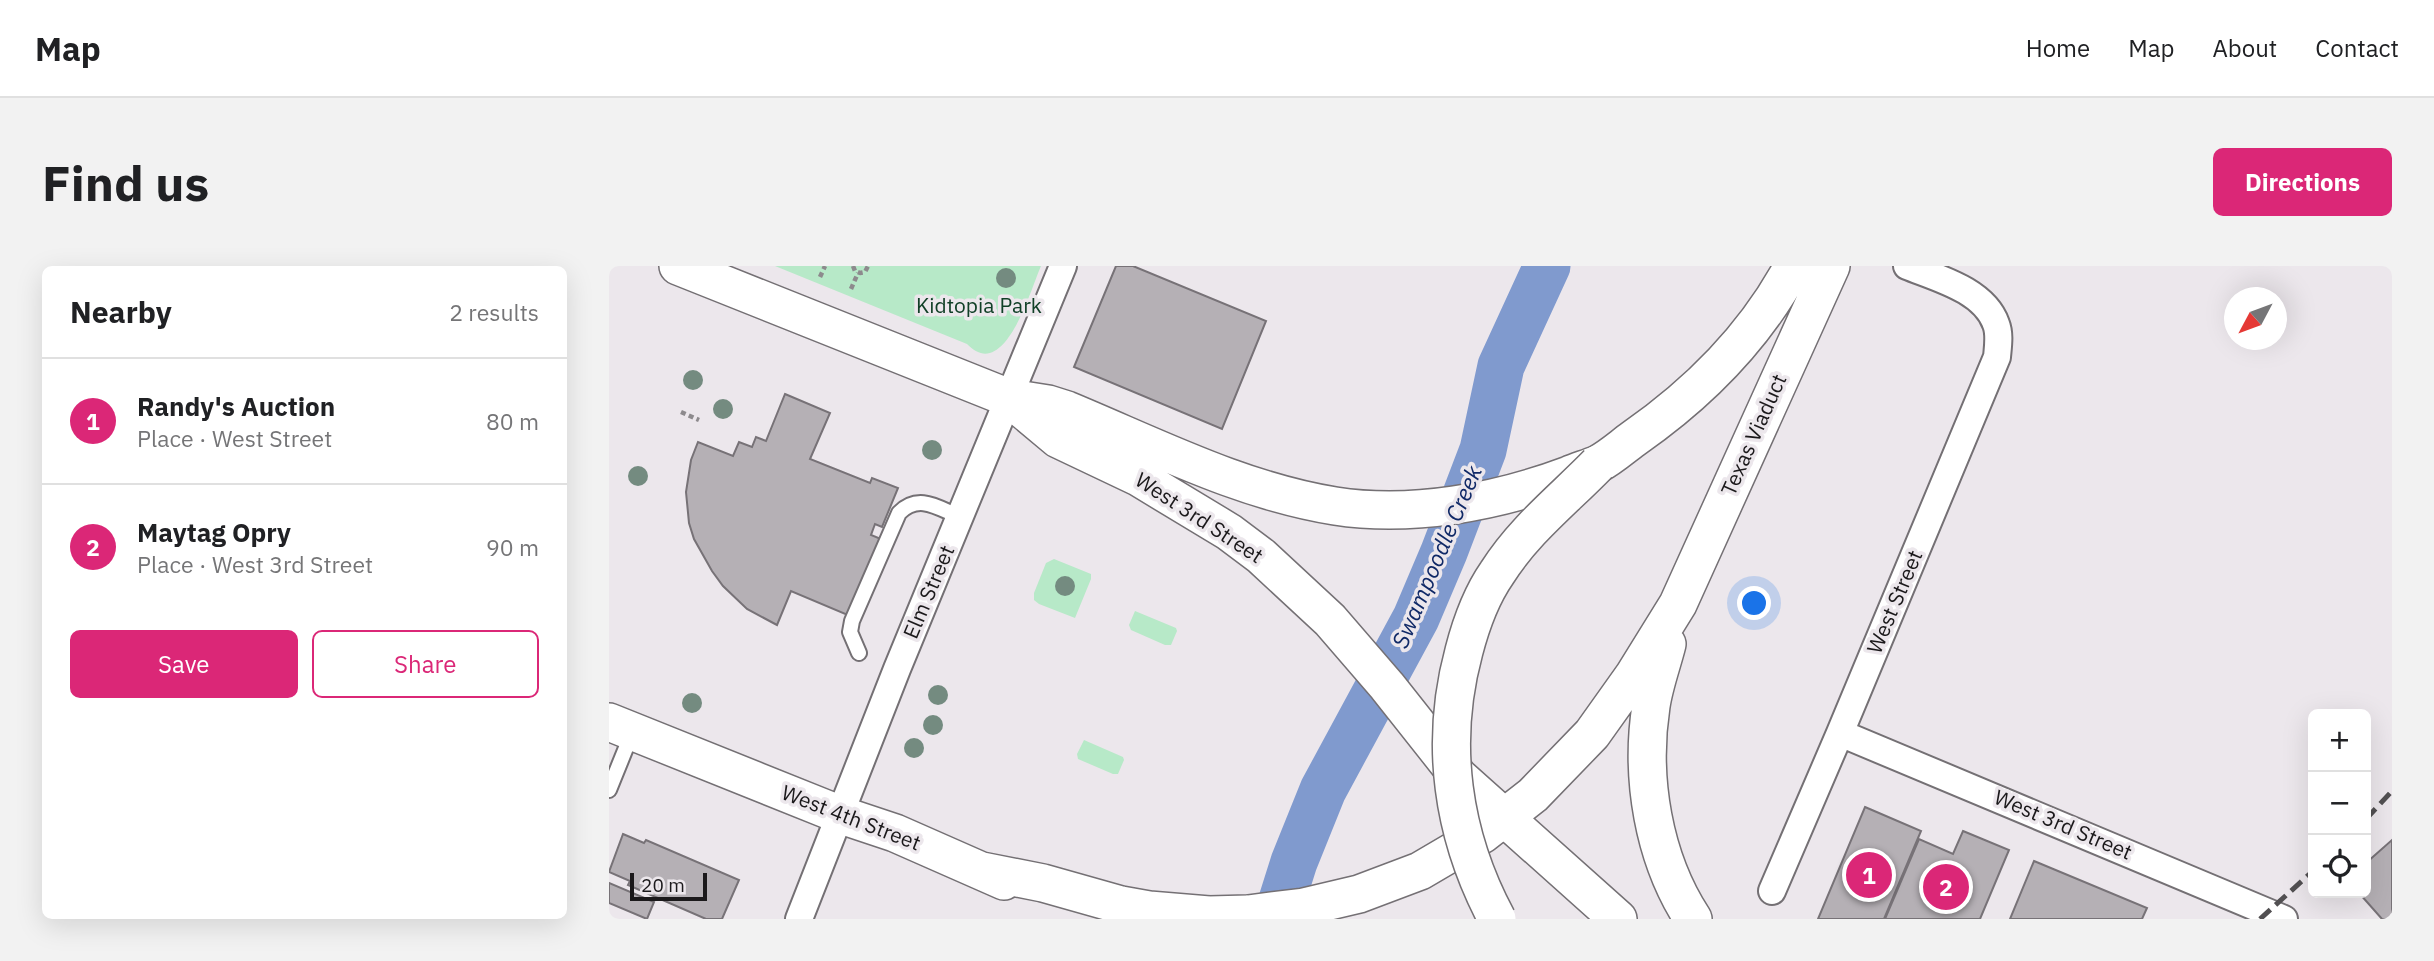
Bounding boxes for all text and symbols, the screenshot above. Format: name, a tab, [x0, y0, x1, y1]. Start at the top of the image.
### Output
text: Map	[35, 27, 101, 70]
text: Home	[2026, 32, 2090, 64]
text: Map	[2128, 32, 2174, 64]
text: About	[2212, 32, 2277, 64]
text: Contact	[2315, 32, 2399, 64]
button: Directions	[2213, 148, 2392, 216]
text: Find us	[42, 151, 209, 214]
north arrow	[2224, 287, 2287, 350]
park label: Kidtopia Park	[916, 291, 1042, 319]
text: Nearby	[70, 292, 172, 331]
text: 2 results	[449, 297, 539, 327]
street label: Texas Viaduct	[1714, 369, 1792, 500]
text: Randy's Auction	[137, 389, 335, 423]
text: 1	[86, 406, 100, 436]
text: 80 m	[486, 406, 539, 436]
text: Place · West Street	[137, 423, 332, 453]
water label: Swampoodle Creek	[1384, 460, 1488, 652]
street label: West 3rd Street	[1130, 465, 1269, 569]
text: Maytag Opry	[137, 515, 291, 549]
text: 2	[86, 532, 100, 562]
text: 90 m	[486, 532, 539, 562]
street label: Elm Street	[896, 541, 960, 643]
street label: West Street	[1860, 546, 1928, 658]
text: Place · West 3rd Street	[137, 549, 373, 579]
your location	[1737, 586, 1771, 620]
button: Save	[70, 630, 298, 698]
button: Share	[312, 630, 539, 698]
map controls	[2308, 709, 2371, 898]
button: +	[2308, 709, 2371, 772]
button: −	[2308, 772, 2371, 835]
street label: West 4th Street	[778, 778, 925, 856]
street label: West 3rd Street	[1990, 782, 2137, 866]
button: locate	[2308, 835, 2371, 898]
pin: 1	[1846, 849, 1892, 901]
pin: 2	[1923, 861, 1969, 913]
scale bar	[630, 870, 707, 902]
text: 20 m	[641, 873, 685, 897]

